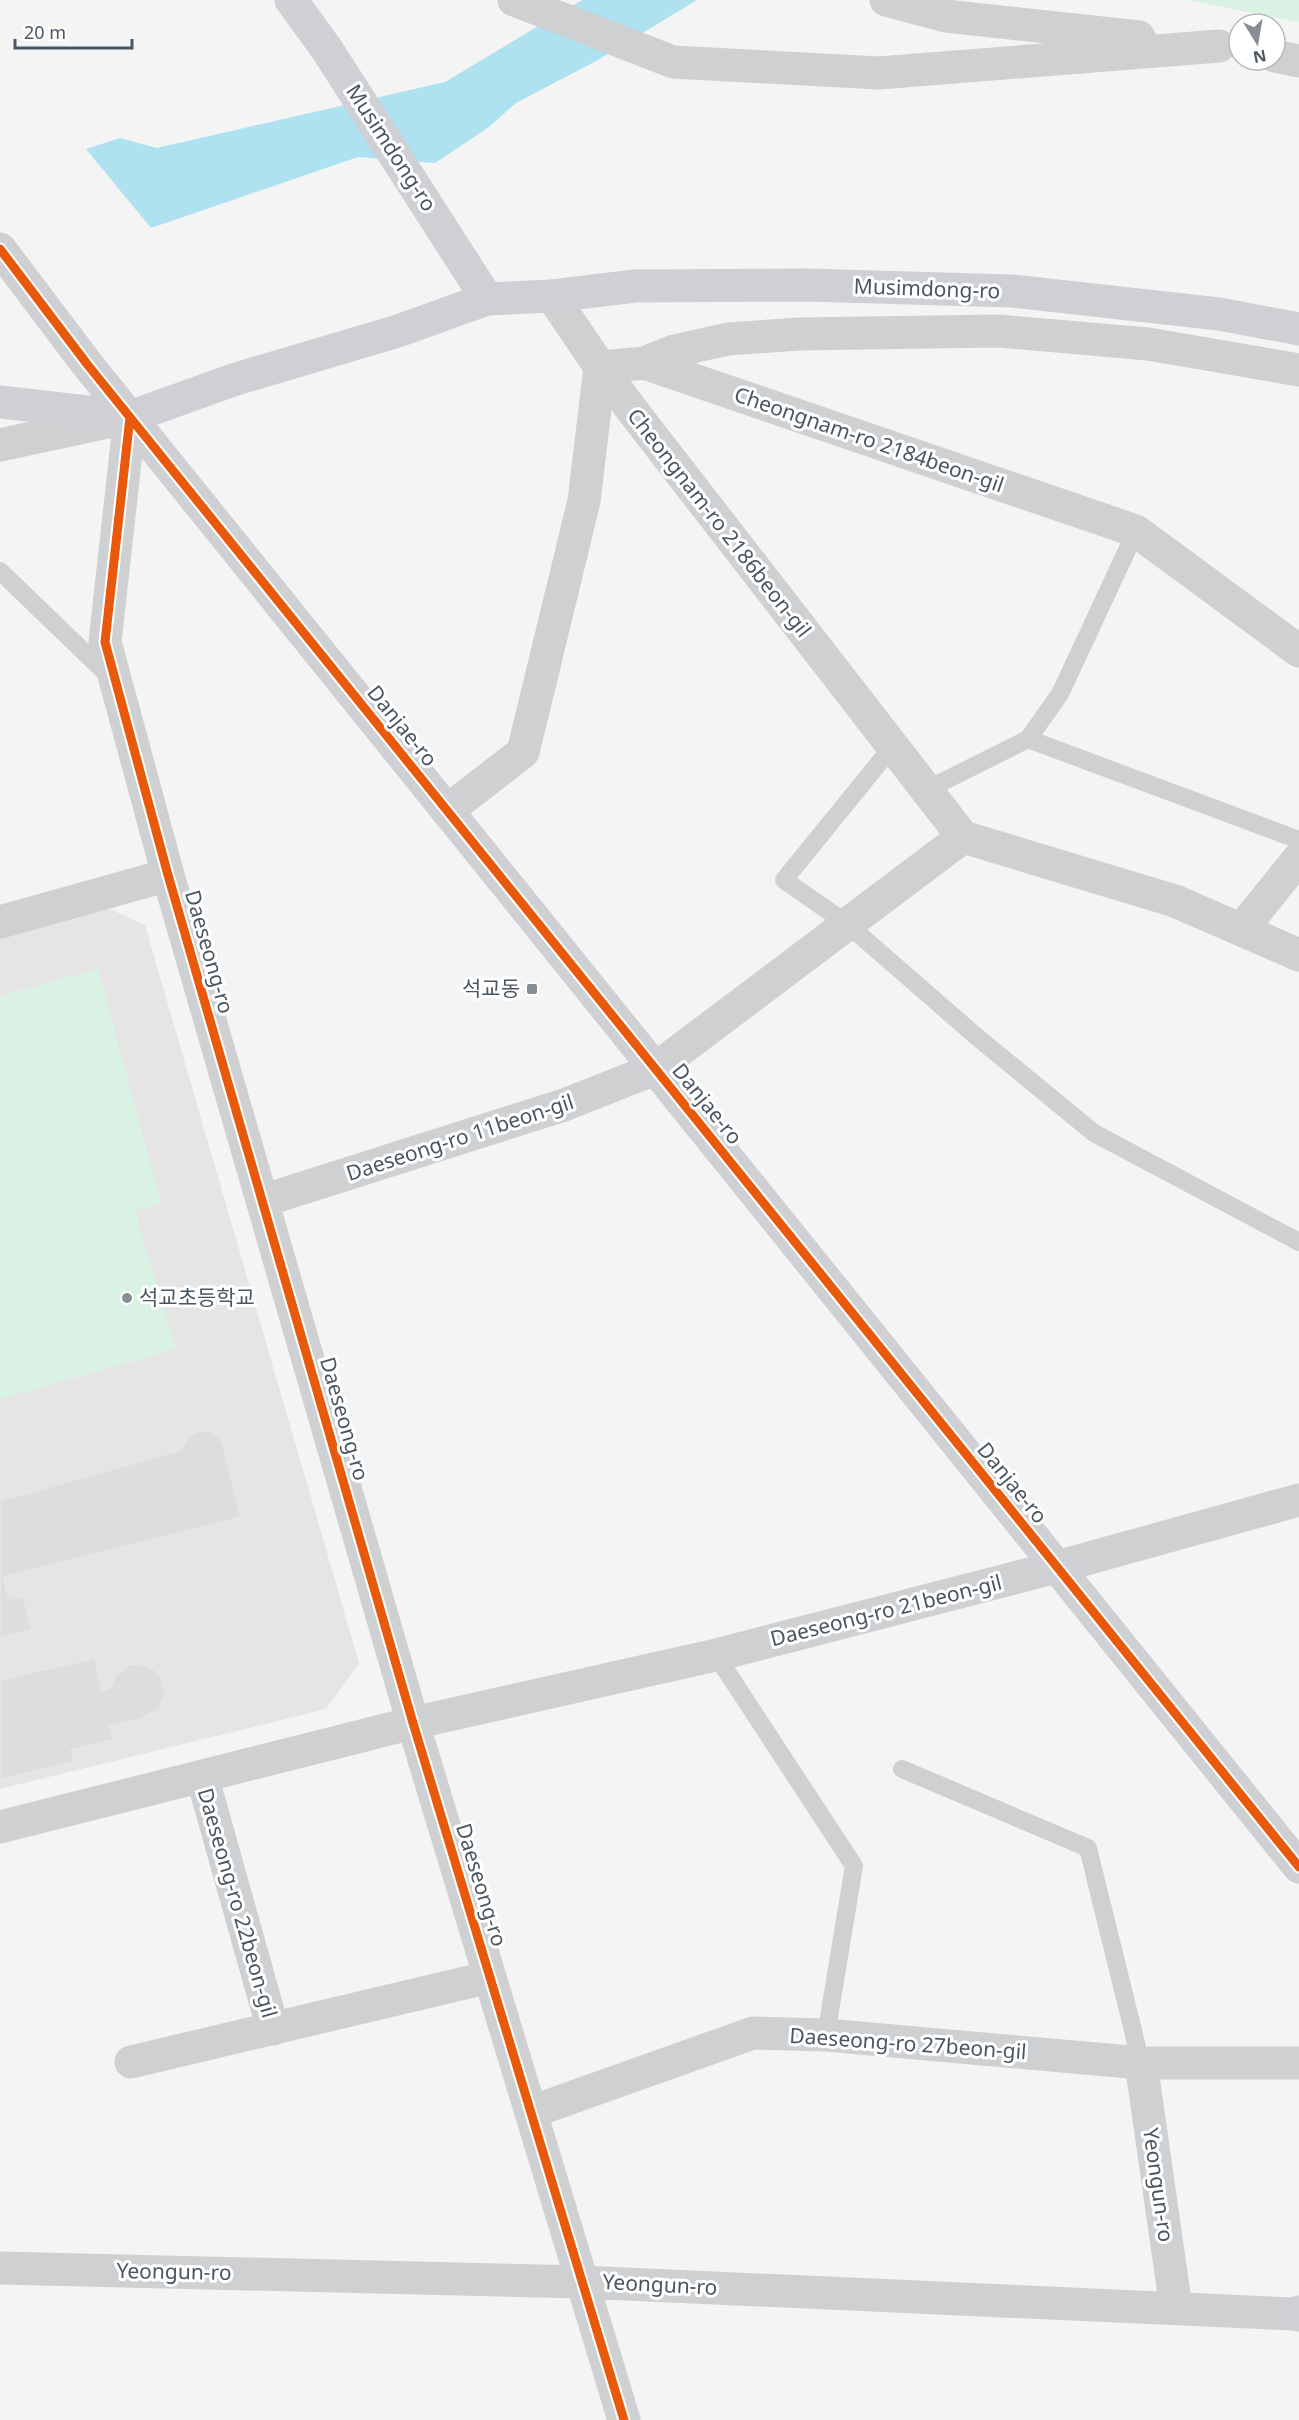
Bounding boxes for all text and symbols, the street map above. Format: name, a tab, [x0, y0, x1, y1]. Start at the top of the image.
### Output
scale bar	[15, 12, 132, 50]
north arrow	[1227, 12, 1287, 72]
text: 20 m	[24, 20, 66, 44]
text: N	[1251, 45, 1268, 69]
street label: Musimdong-ro	[340, 78, 443, 216]
street label: Musimdong-ro	[853, 271, 1001, 305]
street label: Cheongnam-ro 2184beon-gil	[731, 380, 1008, 498]
street label: Cheongnam-ro 2186beon-gil	[622, 402, 818, 643]
street label: Danjae-ro	[361, 679, 444, 772]
street label: Daeseong-ro	[179, 887, 241, 1017]
place label: 석교동	[462, 974, 520, 1002]
marker: 석교동	[525, 982, 539, 996]
street label: Danjae-ro	[666, 1057, 749, 1150]
street label: Daeseong-ro 11beon-gil	[342, 1087, 577, 1187]
place label: 석교초등학교	[139, 1283, 255, 1311]
marker: 석교초등학교	[120, 1291, 134, 1305]
street label: Daeseong-ro	[314, 1354, 376, 1484]
street label: Danjae-ro	[971, 1436, 1054, 1529]
street label: Daeseong-ro 21beon-gil	[767, 1568, 1004, 1652]
street label: Daeseong-ro 22beon-gil	[192, 1785, 284, 2021]
street label: Daeseong-ro	[450, 1820, 514, 1950]
street label: Daeseong-ro 27beon-gil	[789, 2021, 1028, 2065]
street label: Yeongun-ro	[1137, 2126, 1181, 2244]
street label: Yeongun-ro	[116, 2256, 232, 2286]
street label: Yeongun-ro	[602, 2267, 718, 2301]

